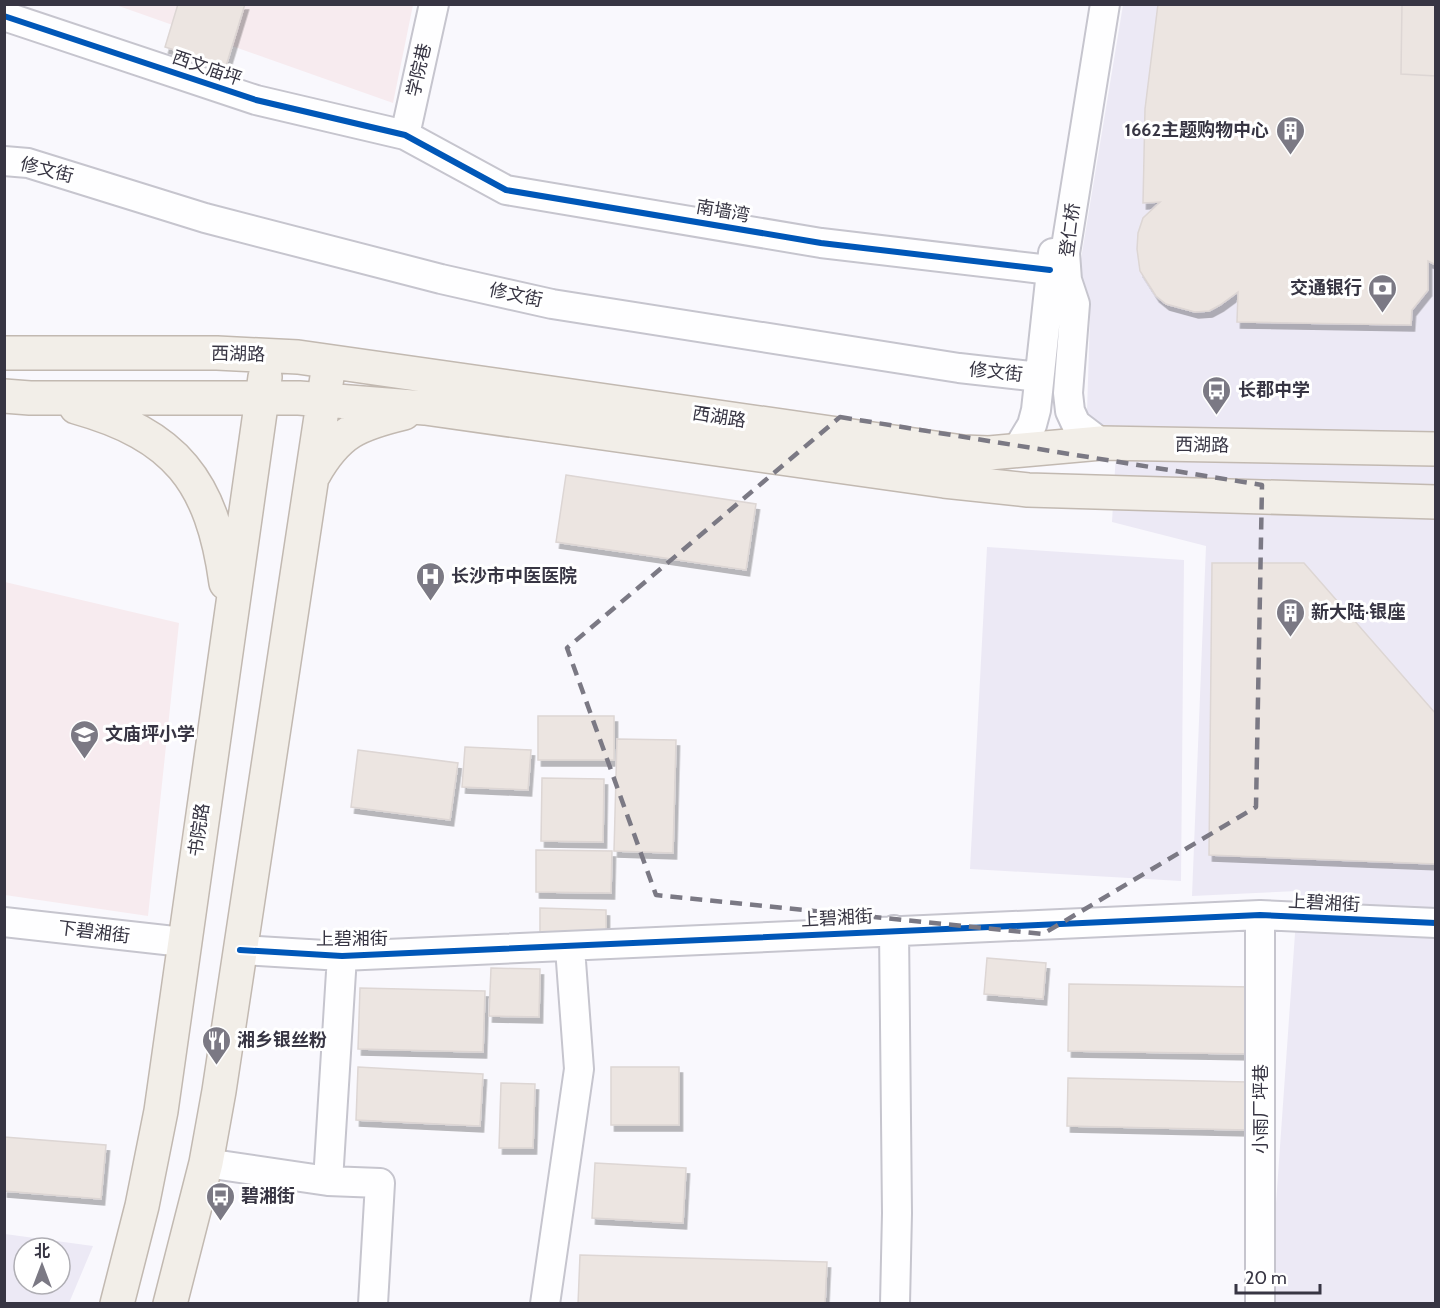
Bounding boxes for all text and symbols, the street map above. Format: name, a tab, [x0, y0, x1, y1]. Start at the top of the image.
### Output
street label: 学院巷	[402, 41, 436, 99]
street label: 西文庙坪	[169, 46, 245, 90]
building icon: 1662主题购物中心	[1274, 114, 1306, 156]
place label: 1662主题购物中心	[1125, 119, 1269, 141]
street label: 修文街	[18, 153, 76, 187]
street label: 南墙湾	[695, 195, 751, 227]
street label: 登仁桥	[1056, 202, 1084, 258]
bank icon: 交通银行	[1367, 272, 1399, 314]
place label: 交通银行	[1290, 277, 1362, 299]
street label: 修文街	[487, 279, 545, 311]
street label: 西湖路	[211, 343, 265, 365]
street label: 修文街	[968, 358, 1024, 386]
bus stop icon: 长郡中学	[1201, 374, 1233, 416]
place label: 长郡中学	[1238, 379, 1310, 401]
street label: 西湖路	[691, 402, 747, 432]
street label: 西湖路	[1175, 434, 1229, 456]
hospital icon: 长沙市中医医院	[414, 560, 446, 602]
place label: 长沙市中医医院	[451, 565, 577, 587]
building icon: 新大陆·银座	[1274, 596, 1306, 638]
place label: 新大陆·银座	[1311, 601, 1405, 623]
school or university icon: 文庙坪小学	[68, 718, 100, 760]
place label: 文庙坪小学	[105, 723, 195, 745]
street label: 书院路	[184, 802, 214, 858]
street label: 上碧湘街	[1287, 890, 1361, 916]
street label: 上碧湘街	[800, 905, 874, 931]
street label: 下碧湘街	[57, 917, 131, 947]
street label: 上碧湘街	[316, 928, 388, 950]
restaurant icon: 湘乡银丝粉	[200, 1024, 232, 1066]
place label: 湘乡银丝粉	[237, 1029, 327, 1051]
street label: 小雨厂坪巷	[1250, 1064, 1272, 1154]
bus stop icon: 碧湘街	[204, 1180, 236, 1222]
place label: 碧湘街	[241, 1185, 295, 1207]
north arrow	[12, 1236, 72, 1296]
text: 北	[34, 1242, 50, 1261]
scale bar	[1236, 1257, 1320, 1295]
text: 20 m	[1245, 1267, 1287, 1289]

